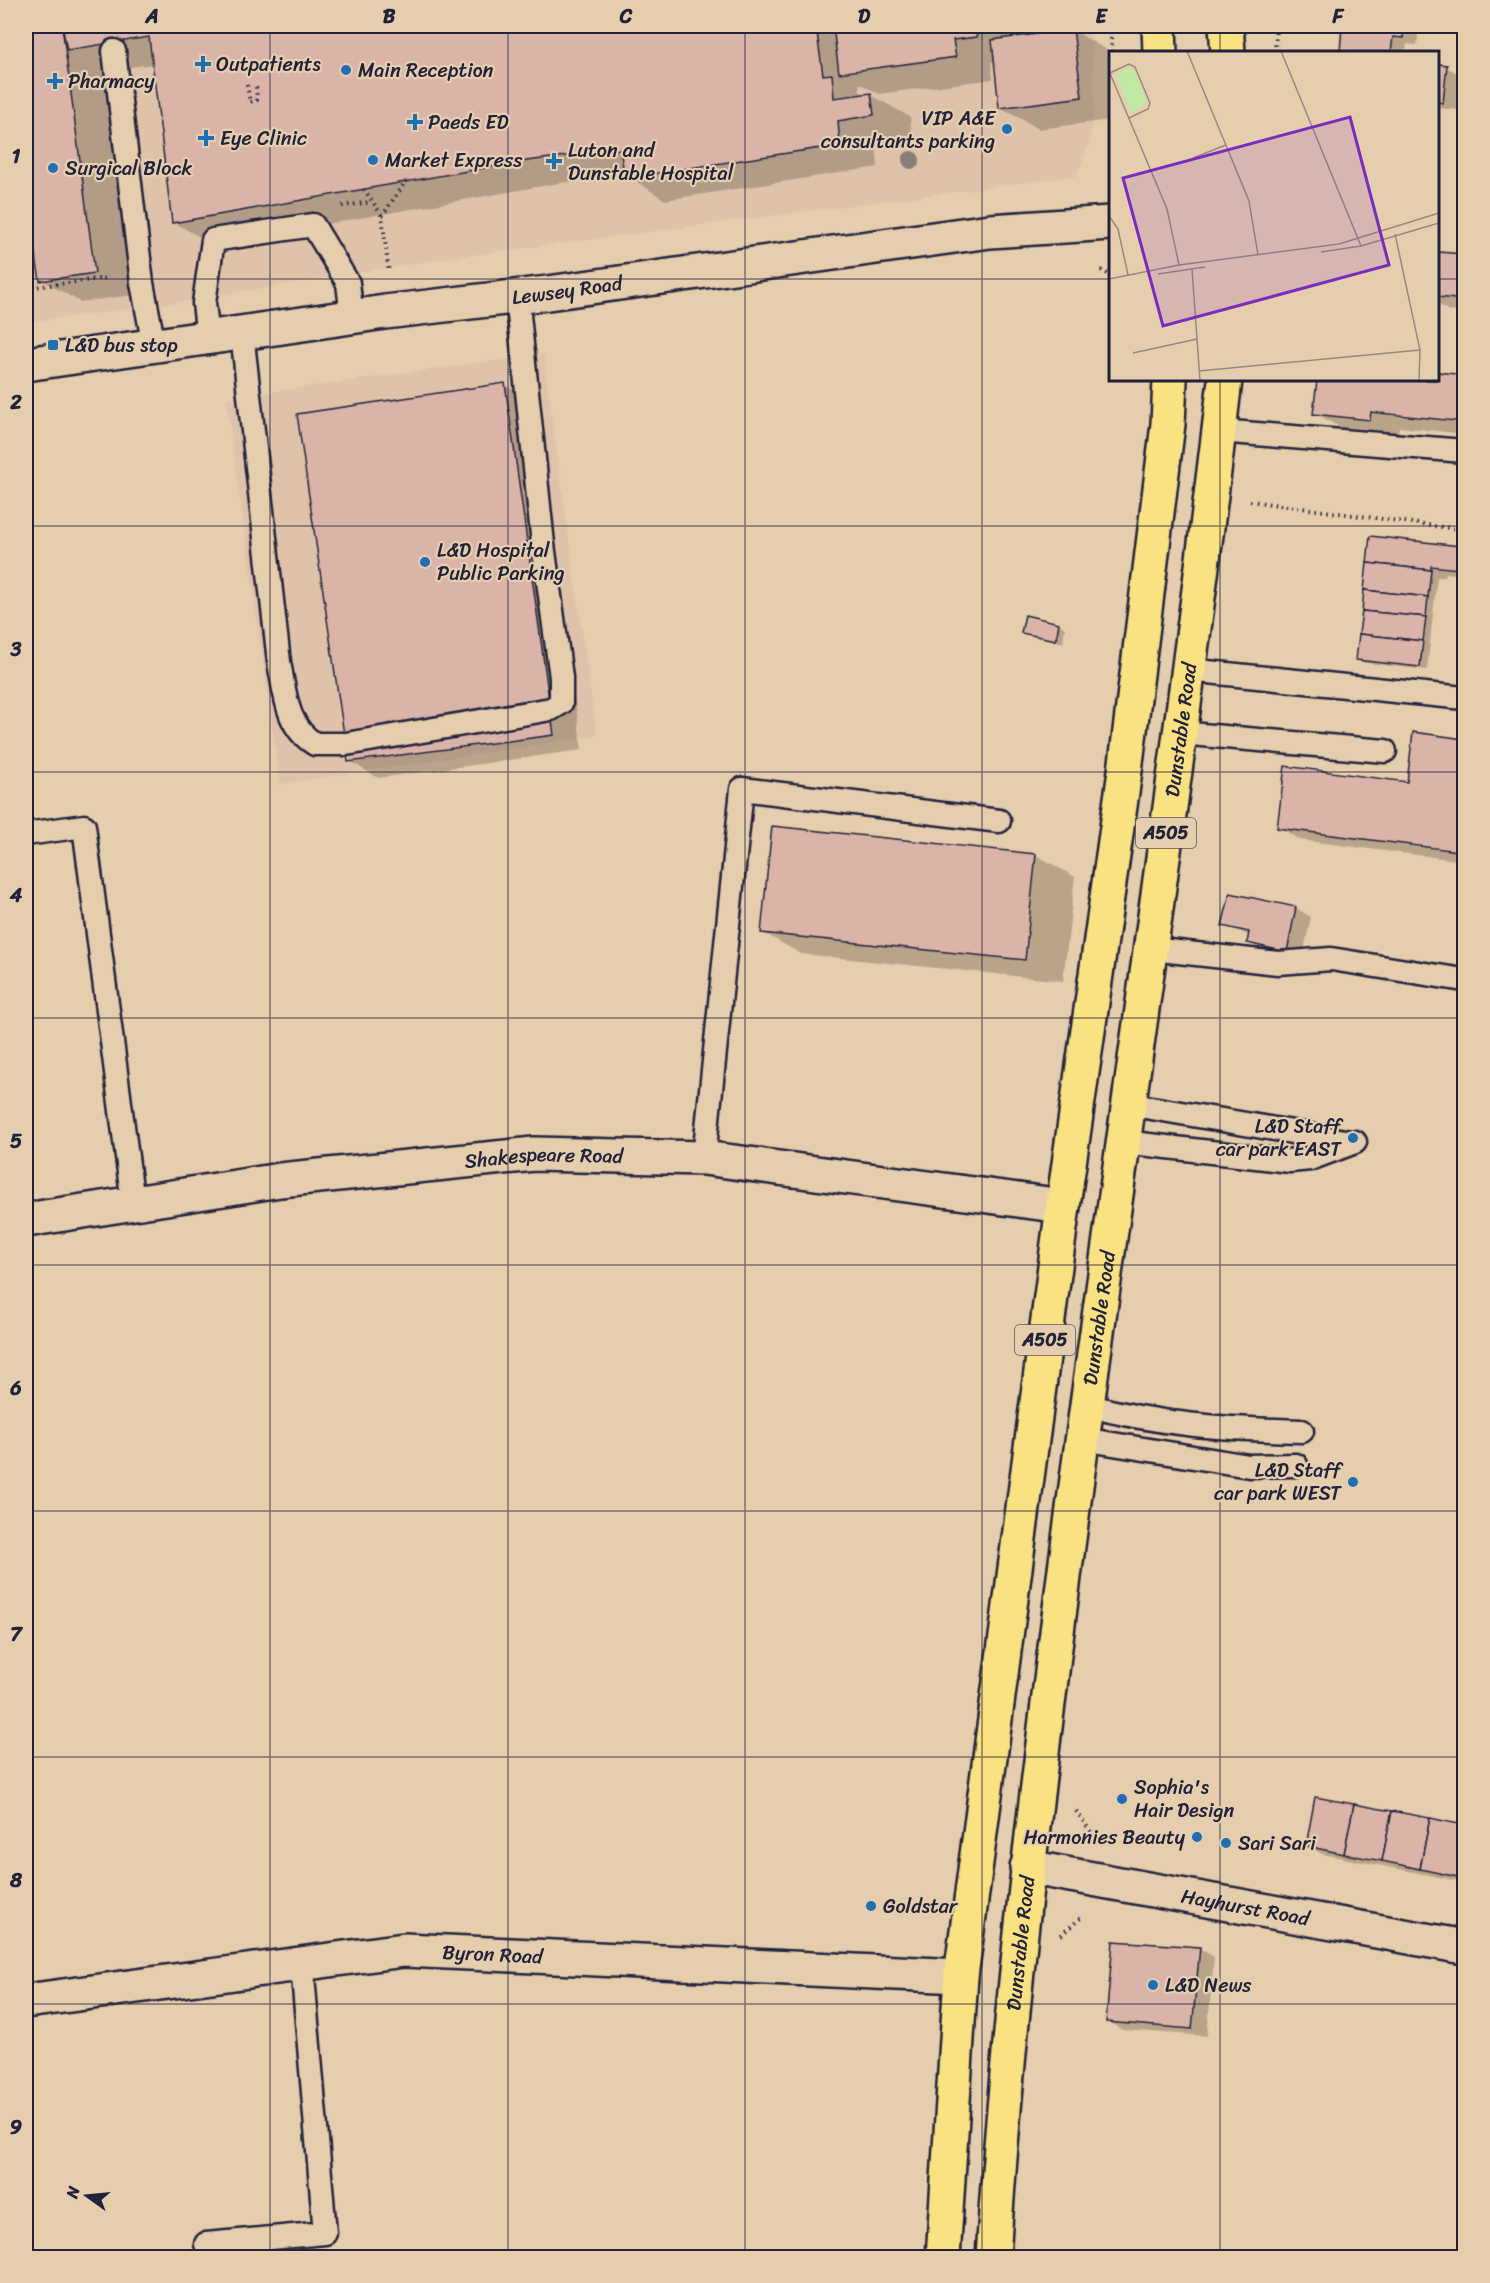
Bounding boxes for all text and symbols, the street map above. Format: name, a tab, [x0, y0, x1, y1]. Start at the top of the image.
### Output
text: A	[144, 0, 159, 34]
text: B	[383, 0, 396, 34]
text: C	[619, 0, 633, 34]
text: D	[858, 0, 871, 34]
text: E	[1095, 0, 1108, 34]
text: F	[1332, 0, 1345, 34]
place label: Outpatients	[216, 47, 321, 82]
inset map	[1109, 51, 1439, 381]
place label: Main Reception	[358, 53, 494, 88]
marker: Outpatients	[194, 55, 212, 73]
marker: Main Reception	[339, 63, 353, 77]
place label: Pharmacy	[68, 64, 155, 99]
marker: Pharmacy	[46, 72, 64, 90]
place label: VIP A&E consultants parking	[821, 101, 997, 159]
place label: Paeds ED	[428, 105, 508, 140]
marker: Paeds ED	[406, 113, 424, 131]
place label: Eye Clinic	[220, 121, 307, 156]
marker: VIP A&E consultants parking	[1000, 122, 1014, 136]
marker: Eye Clinic	[197, 129, 215, 147]
place label: Luton and Dunstable Hospital	[568, 133, 734, 191]
text: 1	[12, 139, 21, 174]
place label: Market Express	[385, 143, 523, 178]
place label: Surgical Block	[65, 151, 192, 186]
marker: Luton and Dunstable Hospital	[545, 152, 563, 170]
marker: Market Express	[366, 153, 380, 167]
marker: Surgical Block	[46, 161, 60, 175]
street label: Lewsey Road	[510, 266, 626, 315]
place label: L&D bus stop	[65, 328, 178, 363]
marker: L&D bus stop	[46, 338, 60, 352]
text: 2	[9, 385, 22, 420]
place label: L&D Hospital Public Parking	[437, 533, 565, 591]
marker: L&D Hospital Public Parking	[418, 555, 432, 569]
text: 3	[10, 632, 22, 667]
street label: Dunstable Road	[1155, 659, 1208, 799]
road number: A505	[1136, 818, 1196, 848]
text: 4	[9, 878, 23, 913]
place label: L&D Staff car park EAST	[1216, 1109, 1344, 1167]
text: 5	[10, 1124, 22, 1159]
marker: L&D Staff car park EAST	[1346, 1131, 1360, 1145]
street label: Shakespeare Road	[463, 1137, 625, 1179]
street label: Dunstable Road	[1073, 1247, 1126, 1388]
road number: A505	[1015, 1325, 1075, 1355]
text: 6	[9, 1371, 22, 1406]
place label: L&D Staff car park WEST	[1214, 1453, 1344, 1511]
marker: L&D Staff car park WEST	[1346, 1475, 1360, 1489]
text: 7	[10, 1617, 23, 1652]
place label: Sophia's Hair Design	[1134, 1770, 1235, 1828]
marker: Sophia's Hair Design	[1115, 1792, 1129, 1806]
place label: Harmonies Beauty	[1023, 1820, 1186, 1855]
place label: Sari Sari	[1238, 1826, 1317, 1861]
marker: Harmonies Beauty	[1190, 1830, 1204, 1844]
marker: Sari Sari	[1219, 1836, 1233, 1850]
text: 8	[9, 1863, 23, 1898]
street label: Dunstable Road	[996, 1873, 1045, 2012]
street label: Hayhurst Road	[1178, 1879, 1314, 1937]
place label: Goldstar	[883, 1889, 959, 1924]
marker: Goldstar	[864, 1899, 878, 1913]
street label: Byron Road	[442, 1935, 545, 1975]
place label: L&D News	[1165, 1968, 1252, 2003]
marker: L&D News	[1146, 1978, 1160, 1992]
text: 9	[10, 2110, 22, 2145]
north arrow	[57, 2166, 117, 2226]
text: N	[57, 2182, 89, 2202]

